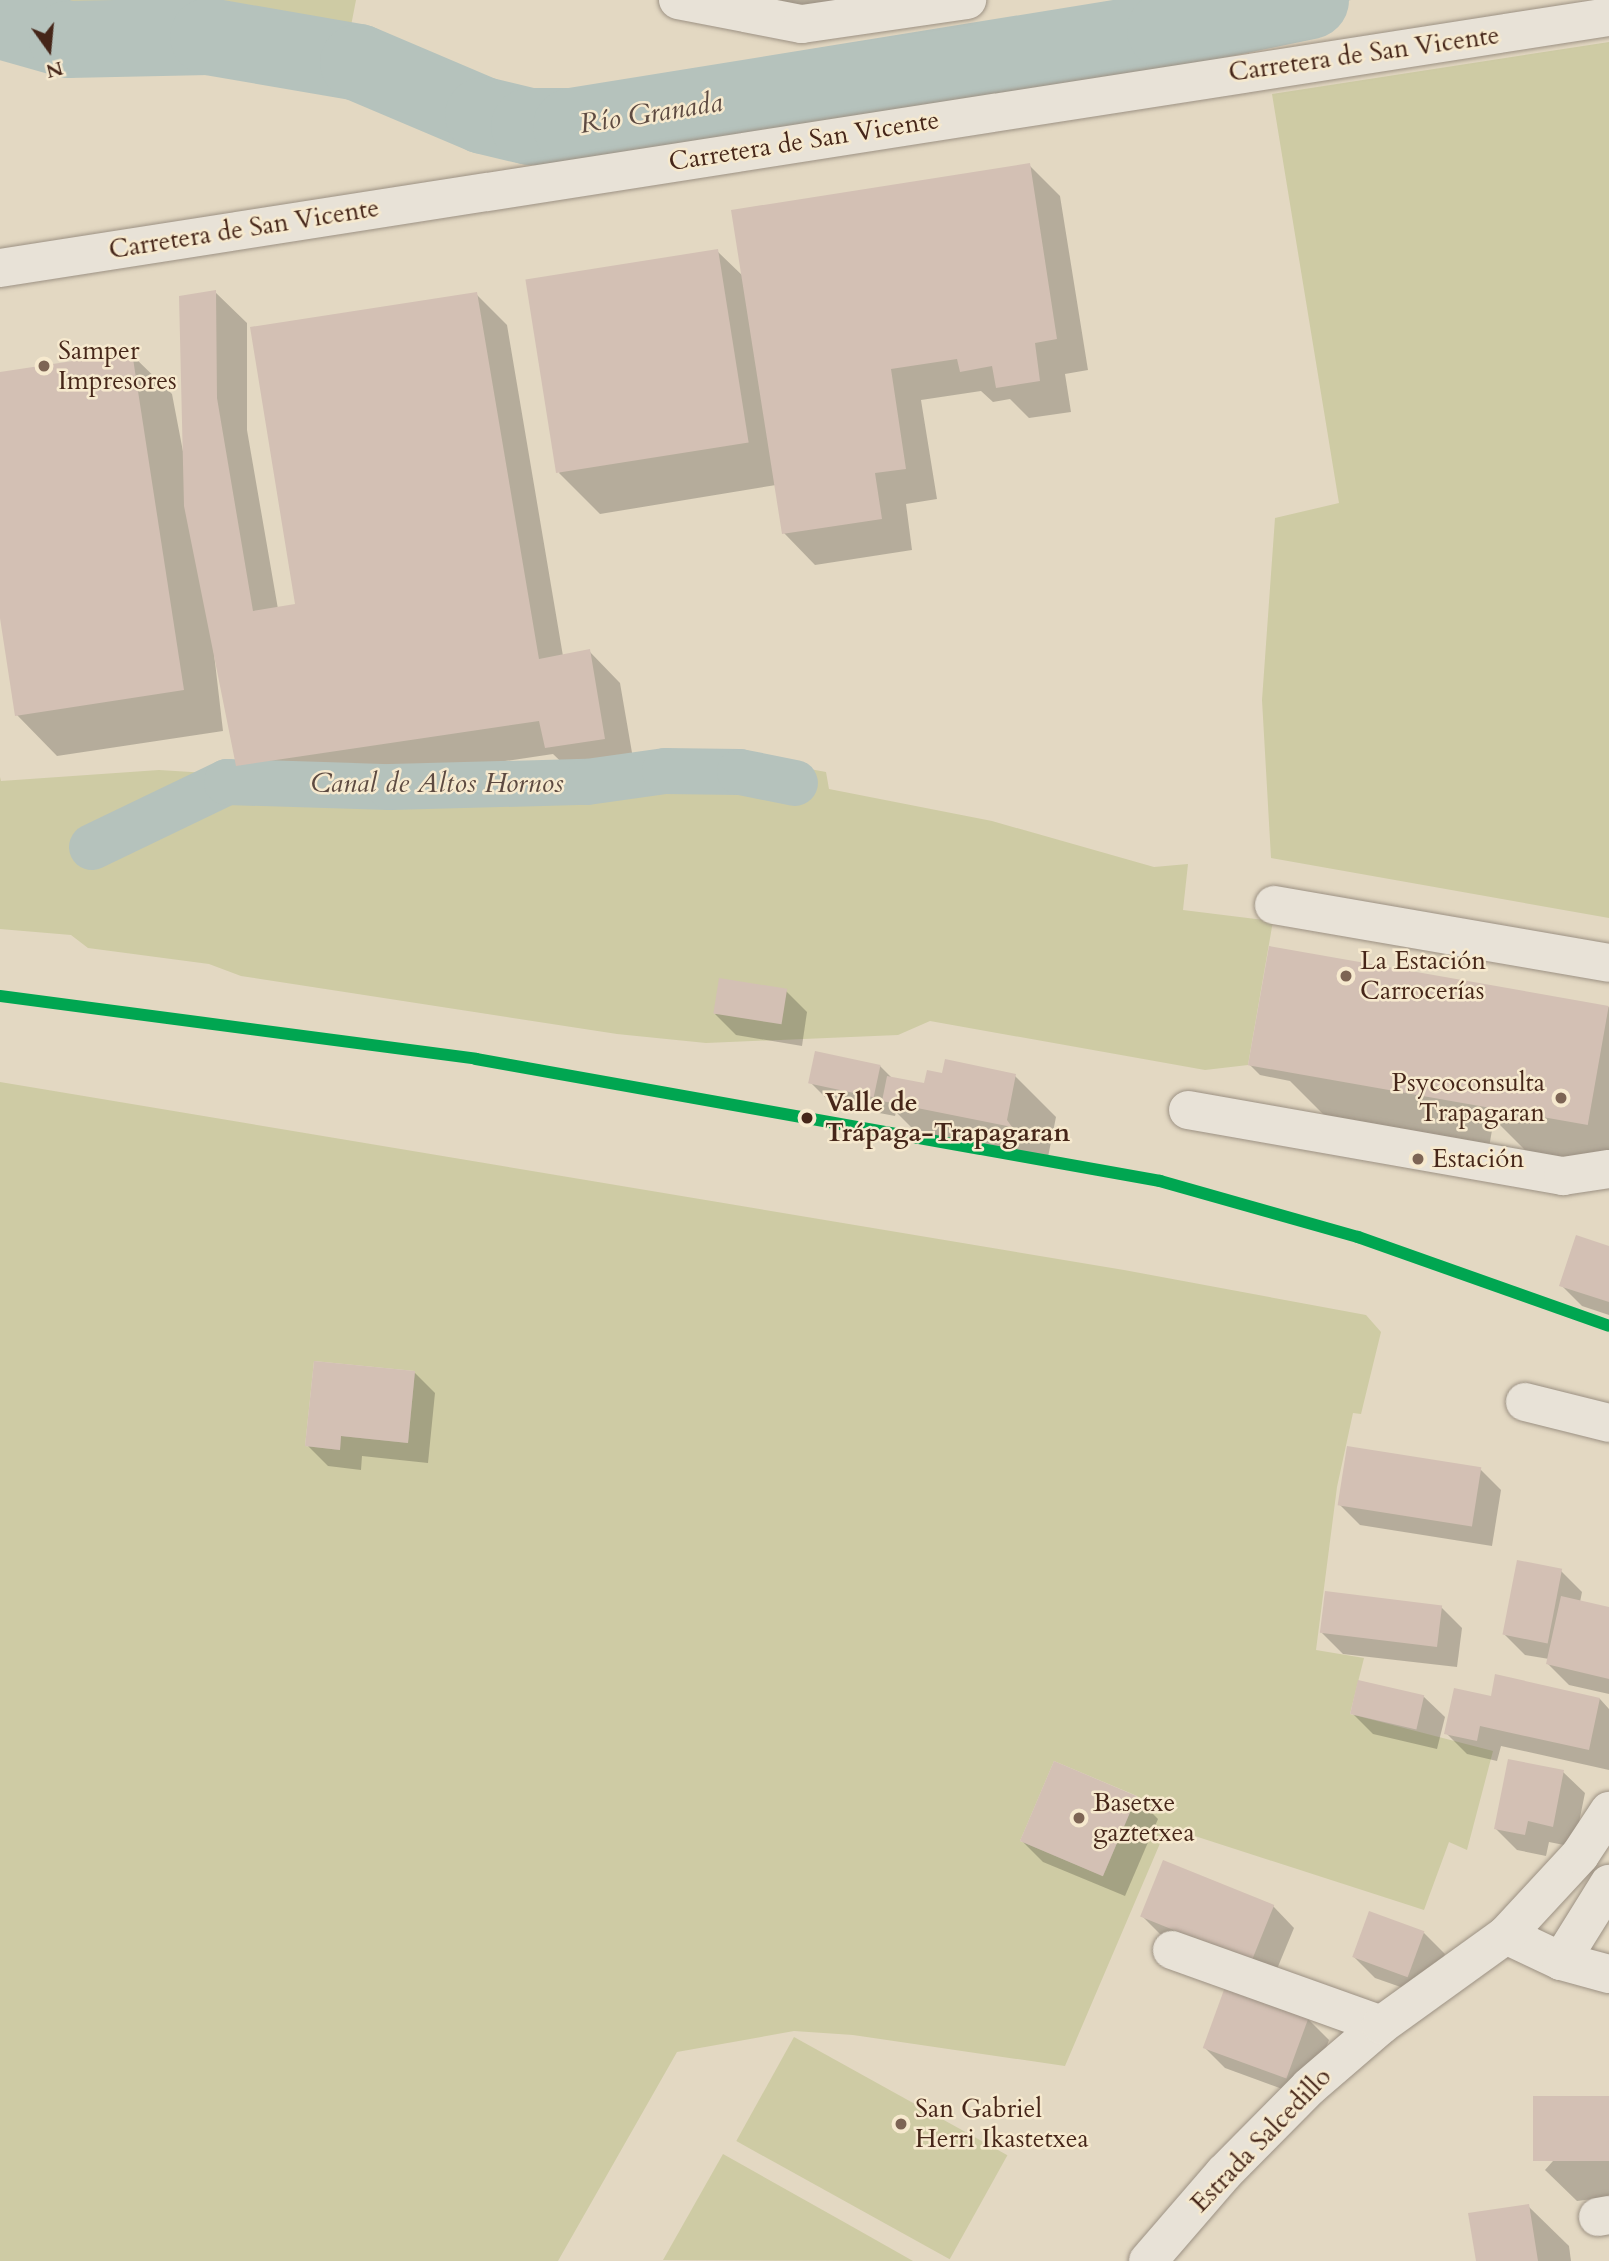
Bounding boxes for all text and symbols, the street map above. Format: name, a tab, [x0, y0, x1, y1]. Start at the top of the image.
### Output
north arrow	[14, 14, 84, 84]
street label: Carretera de San Vicente	[1227, 20, 1501, 88]
text: N	[43, 55, 66, 84]
water label: Río Granada	[577, 85, 725, 141]
street label: Carretera de San Vicente	[667, 104, 941, 178]
street label: Carretera de San Vicente	[107, 192, 381, 266]
place label: Samper Impresores	[58, 335, 177, 396]
marker: Samper Impresores	[36, 358, 52, 374]
water label: Canal de Altos Hornos	[310, 766, 564, 800]
place label: La Estación Carrocerías	[1360, 945, 1486, 1006]
marker: La Estación Carrocerías	[1338, 968, 1354, 984]
place label: Psycoconsulta Trapagaran	[1392, 1067, 1545, 1128]
place label: Valle de Trápaga-Trapagaran	[825, 1087, 1070, 1148]
marker: Psycoconsulta Trapagaran	[1551, 1088, 1571, 1108]
marker: Valle de Trápaga-Trapagaran	[795, 1106, 819, 1130]
place label: Estación	[1432, 1143, 1524, 1175]
marker: Estación	[1410, 1151, 1426, 1167]
place label: Basetxe gaztetxea	[1093, 1787, 1195, 1848]
marker: Basetxe gaztetxea	[1071, 1810, 1087, 1826]
street label: Estrada Salcedillo	[1184, 2061, 1338, 2219]
place label: San Gabriel Herri Ikastetxea	[915, 2093, 1089, 2154]
marker: San Gabriel Herri Ikastetxea	[893, 2116, 909, 2132]

